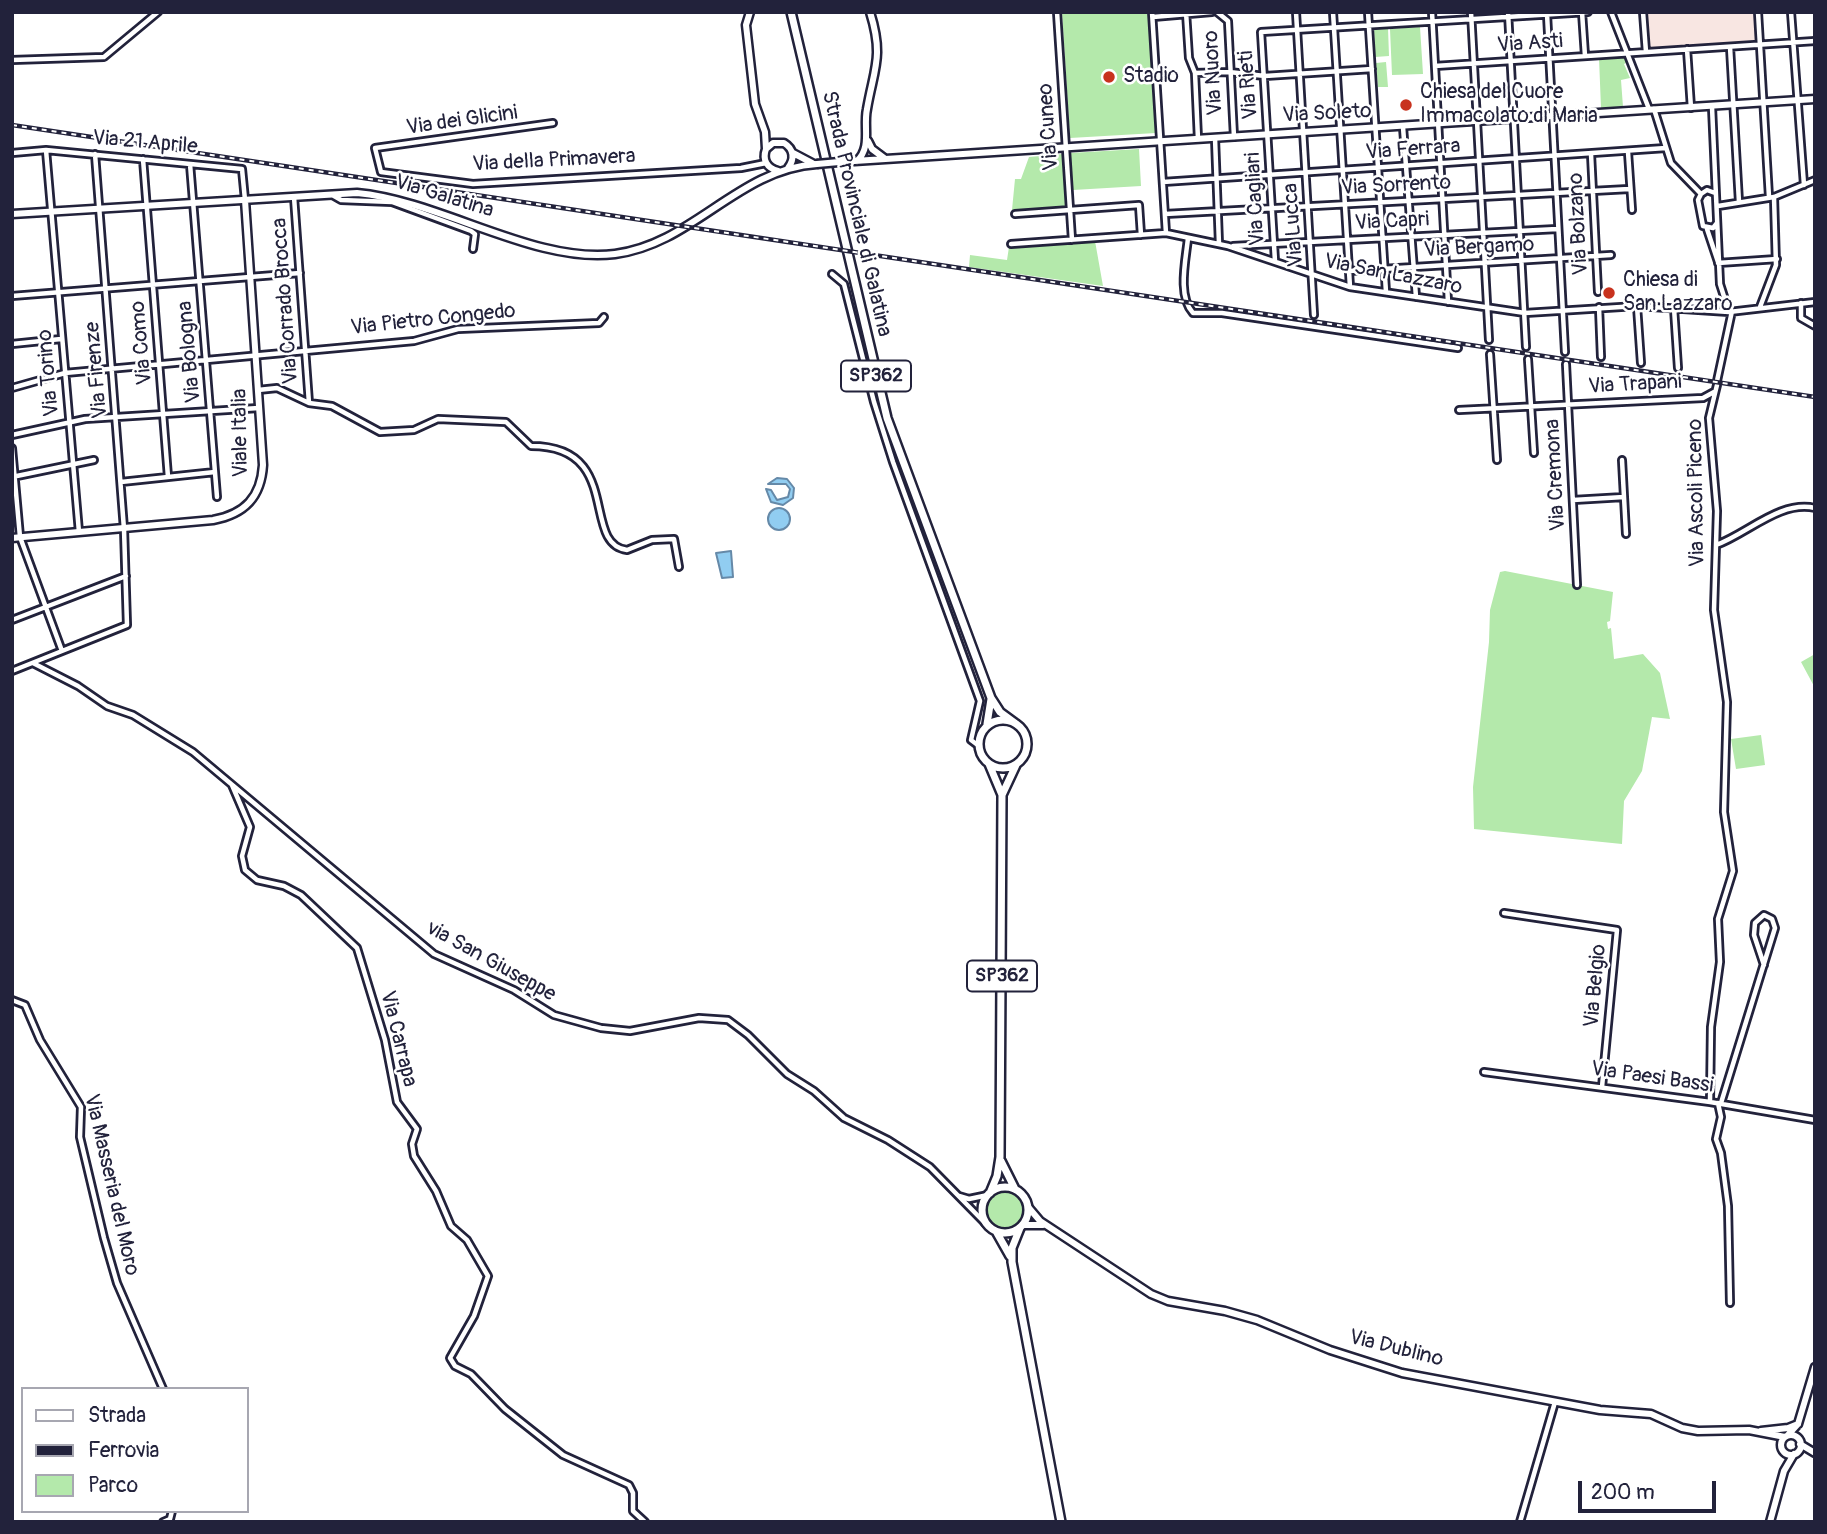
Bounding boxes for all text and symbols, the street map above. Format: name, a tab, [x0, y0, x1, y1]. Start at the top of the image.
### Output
street label: Via Asti	[1496, 29, 1564, 59]
street label: Via Nuoro	[1199, 30, 1229, 116]
street label: Via Rieti	[1234, 50, 1264, 120]
place label: Stadio	[1123, 64, 1179, 90]
marker: Stadio	[1101, 69, 1117, 85]
place label: Chiesa del Cuore Immacolato di Maria	[1420, 80, 1598, 130]
street label: Via Cuneo	[1033, 82, 1065, 172]
street label: Strada Provinciale di Galatina	[815, 89, 897, 339]
marker: Chiesa del Cuore Immacolato di Maria	[1398, 97, 1414, 113]
street label: Via Soleto	[1282, 99, 1372, 129]
street label: Via dei Glicini	[405, 101, 519, 141]
street label: Via 21 Aprile	[91, 126, 199, 160]
street label: Via Ferrara	[1365, 134, 1461, 166]
street label: Via della Primavera	[472, 144, 636, 178]
street label: Via Cagliari	[1241, 152, 1271, 246]
street label: Via Galatina	[391, 170, 497, 224]
street label: Via Sorrento	[1340, 171, 1452, 201]
street label: Via Bolzano	[1564, 172, 1594, 276]
street label: Via Lucca	[1278, 182, 1310, 268]
street label: Via Capri	[1354, 207, 1430, 237]
street label: Via Corrado Brocca	[268, 217, 304, 385]
street label: Via Bergamo	[1423, 233, 1535, 263]
street label: Via San Lazzaro	[1322, 249, 1464, 301]
place label: Chiesa di San Lazzaro	[1623, 268, 1732, 318]
marker: Chiesa di San Lazzaro	[1601, 285, 1617, 301]
street label: Via Pietro Congedo	[349, 299, 517, 341]
street label: Via Como	[126, 300, 158, 386]
street label: Via Bologna	[173, 300, 207, 404]
street label: Via Firenze	[80, 320, 114, 420]
street label: Via Torino	[33, 328, 65, 418]
road number: SP362	[841, 360, 911, 392]
street label: Via Trapani	[1588, 370, 1682, 400]
street label: Viale Italia	[228, 388, 254, 478]
street label: Via Cremona	[1540, 418, 1572, 532]
street label: Via Ascoli Piceno	[1683, 419, 1711, 567]
street label: via San Giuseppe	[422, 916, 560, 1008]
street label: Via Belgio	[1580, 943, 1612, 1029]
road number: SP362	[967, 960, 1037, 992]
street label: Via Carrapa	[374, 989, 422, 1089]
street label: Via Paesi Bassi	[1589, 1057, 1715, 1099]
street label: Via Masseria del Moro	[78, 1092, 144, 1278]
street label: Via Dublino	[1346, 1325, 1446, 1373]
legend	[21, 1387, 248, 1513]
text: Strada	[88, 1402, 146, 1429]
text: Ferrovia	[88, 1437, 159, 1464]
scale bar	[1582, 1468, 1720, 1512]
text: Parco	[88, 1472, 138, 1499]
text: 200 m	[1591, 1479, 1655, 1506]

